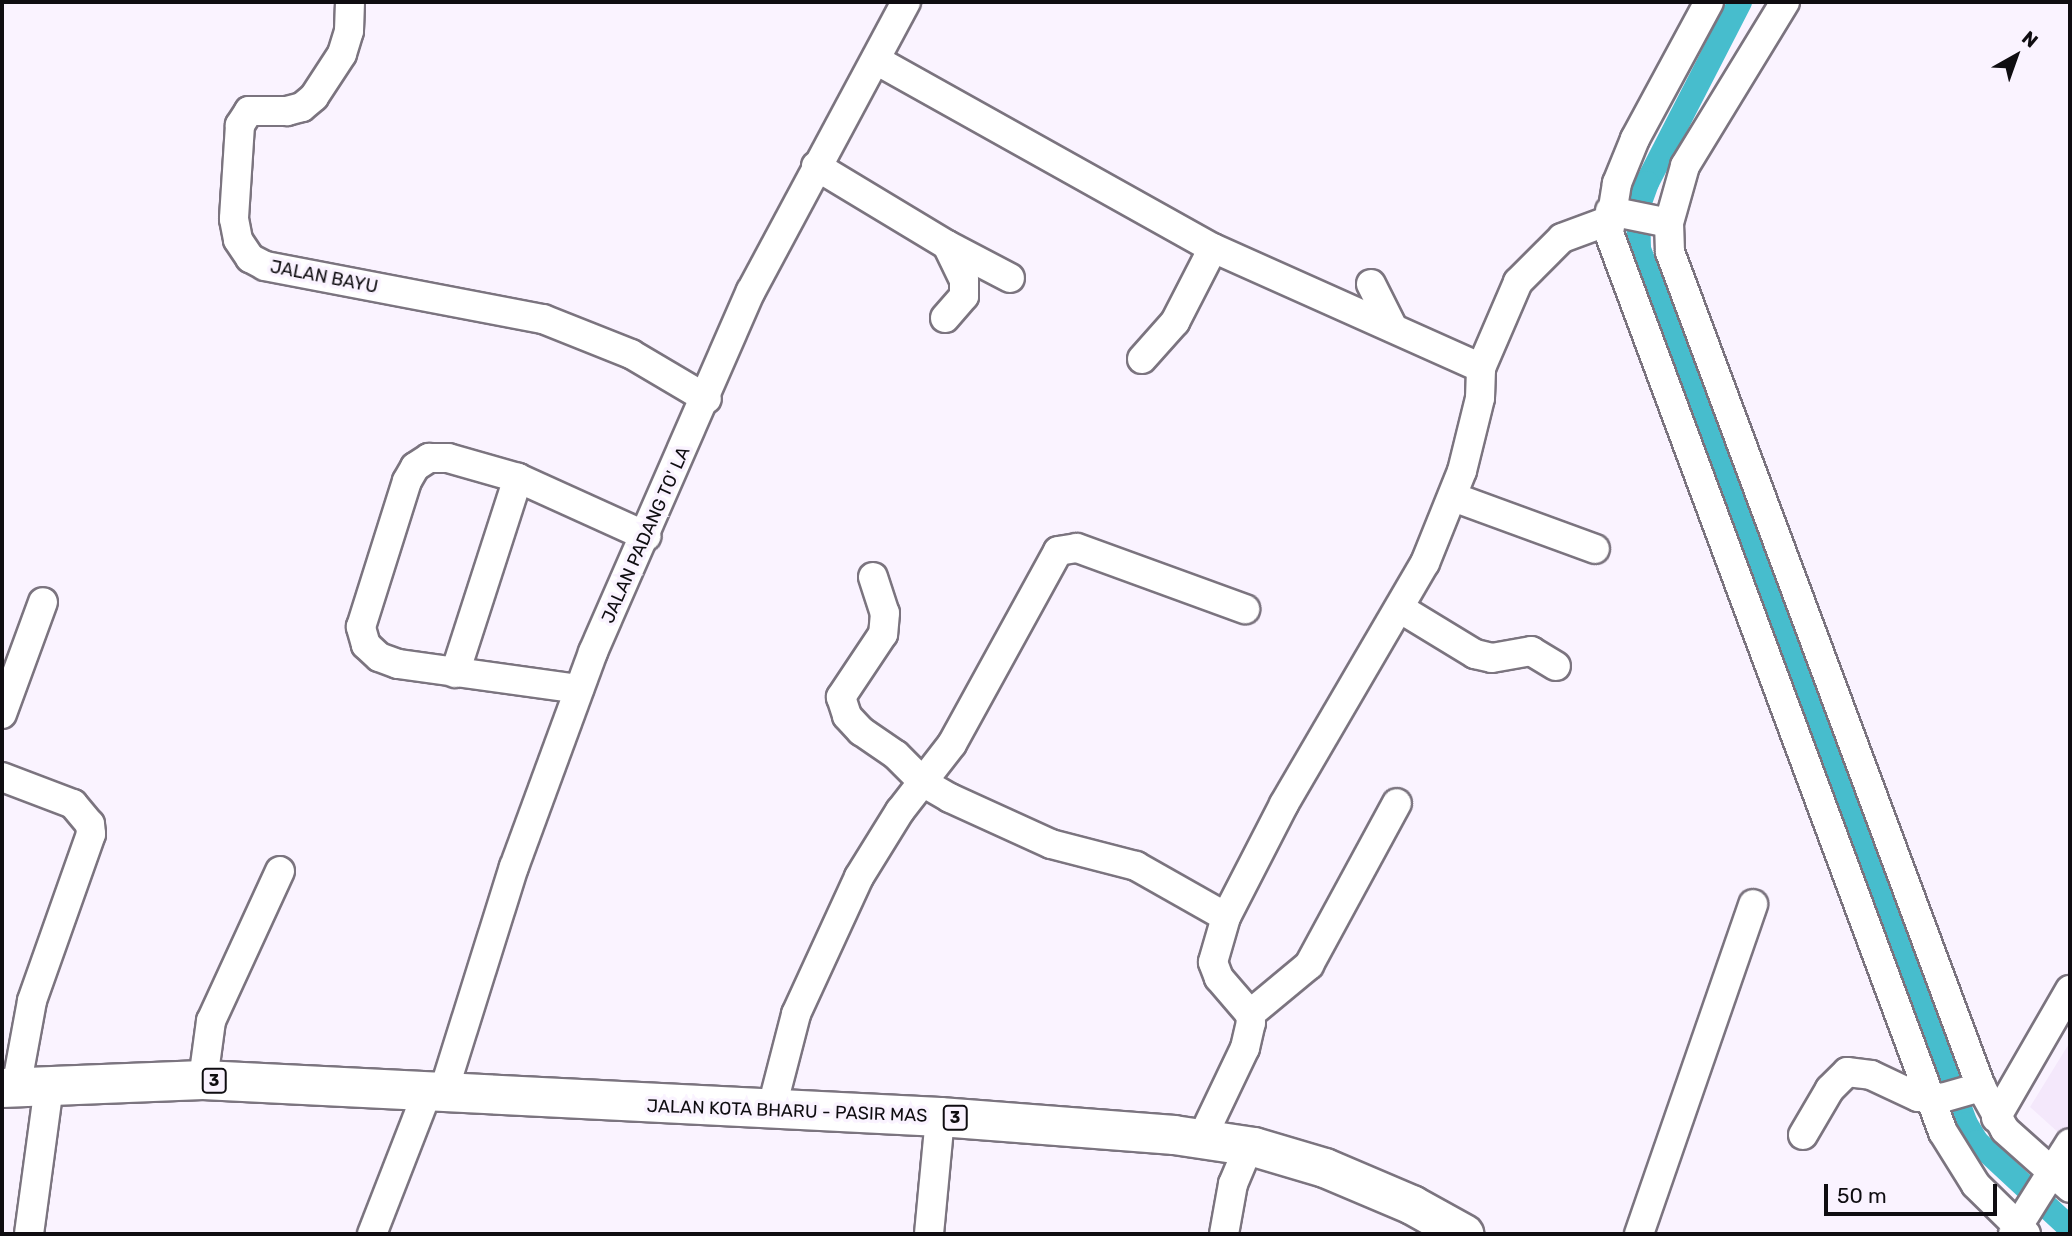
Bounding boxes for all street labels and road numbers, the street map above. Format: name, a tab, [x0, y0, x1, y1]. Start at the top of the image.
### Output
street label: JALAN BAYU	[268, 256, 380, 298]
street label: JALAN PADANG TO' LA	[597, 443, 695, 627]
road number: 3	[200, 1068, 228, 1093]
street label: JALAN KOTA BHARU - PASIR MAS	[646, 1095, 928, 1127]
road number: 3	[941, 1106, 969, 1130]

